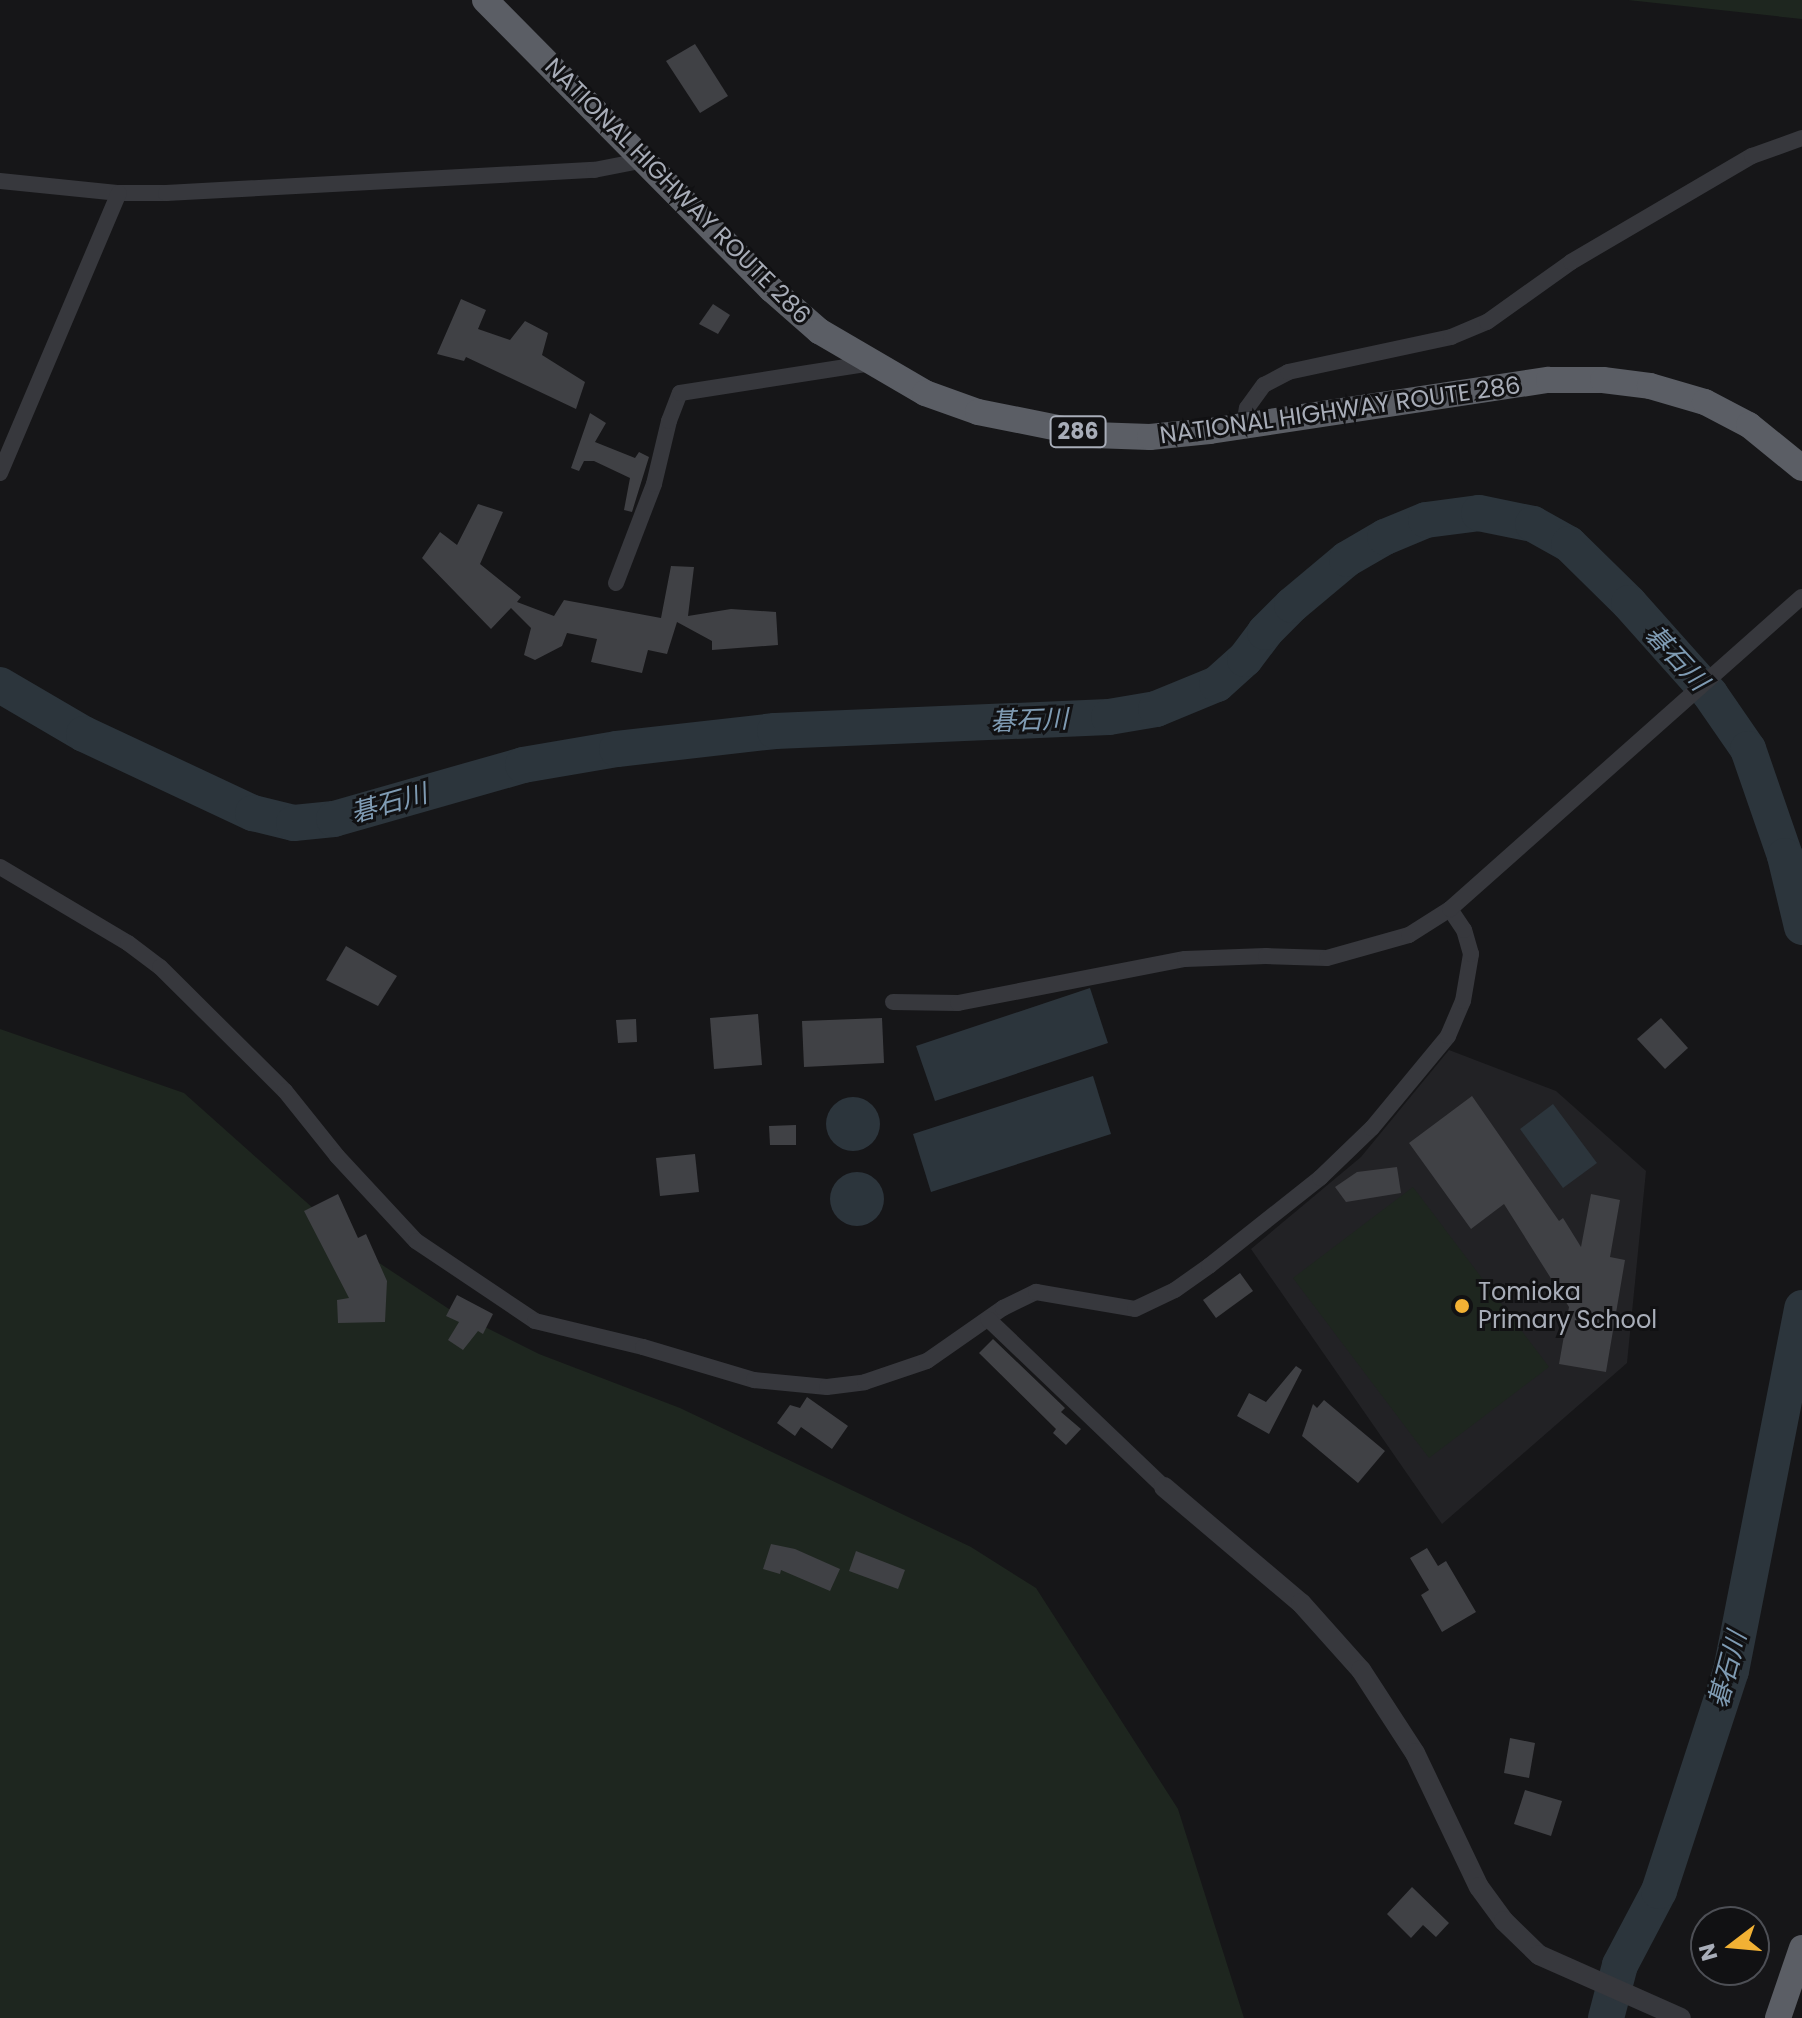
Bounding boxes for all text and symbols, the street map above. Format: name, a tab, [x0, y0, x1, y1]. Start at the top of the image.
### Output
street label: NATIONAL HIGHWAY ROUTE 286	[539, 52, 817, 330]
street label: NATIONAL HIGHWAY ROUTE 286	[1158, 370, 1522, 450]
road number: 286	[1048, 414, 1108, 450]
water label: 碁石川	[1638, 619, 1714, 697]
water label: 碁石川	[989, 704, 1069, 738]
water label: 碁石川	[347, 778, 431, 830]
place label: Tomioka Primary School	[1478, 1278, 1657, 1334]
marker: Tomioka Primary School	[1453, 1297, 1471, 1315]
water label: 碁石川	[1703, 1628, 1753, 1712]
north arrow	[1690, 1906, 1770, 1986]
text: N	[1691, 1940, 1726, 1964]

